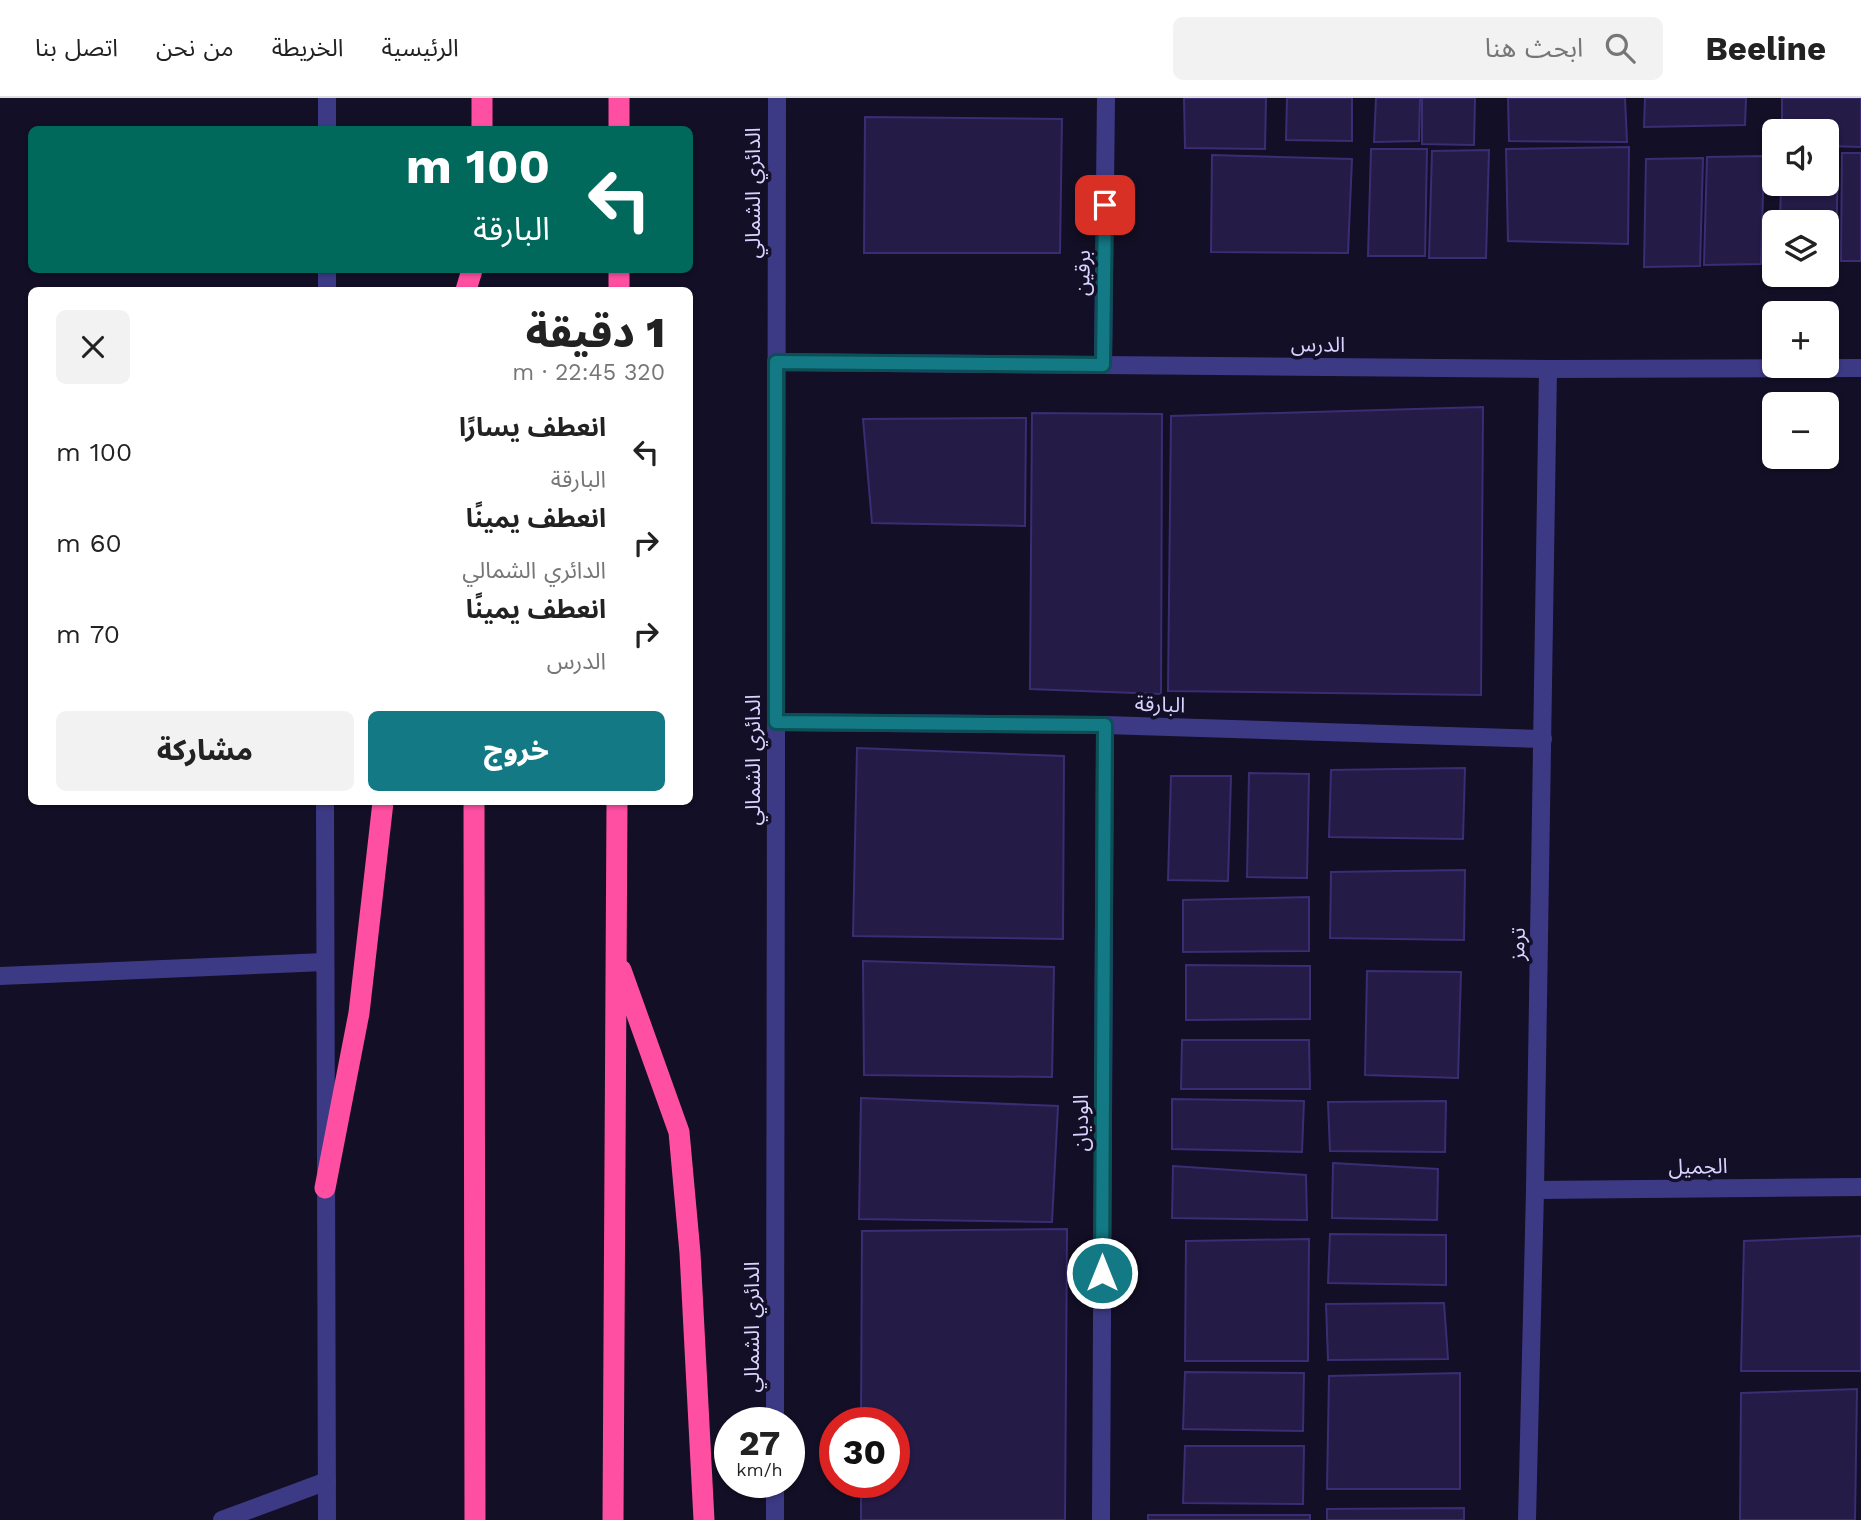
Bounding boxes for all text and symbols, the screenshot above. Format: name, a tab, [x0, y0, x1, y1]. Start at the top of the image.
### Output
search box	[1173, 17, 1663, 80]
icon: search	[1601, 29, 1639, 67]
text: Beeline	[1705, 29, 1826, 68]
text: ابحث هنا	[1485, 33, 1583, 63]
text: اتصل بنا	[35, 34, 118, 62]
text: من نحن	[156, 34, 234, 62]
text: الخريطة	[272, 34, 344, 62]
text: الرئيسية	[382, 34, 459, 62]
map controls	[1762, 119, 1839, 469]
button: sound	[1762, 119, 1839, 196]
street label: الدائري الشمالي	[740, 127, 768, 259]
text: 100 m	[406, 137, 550, 195]
icon: left	[574, 154, 665, 245]
pin	[1075, 175, 1135, 235]
icon: arrive	[1086, 186, 1124, 224]
text: البارقة	[473, 210, 550, 248]
button: layers	[1762, 210, 1839, 287]
street label: برقين	[1069, 250, 1095, 296]
button: +	[1762, 301, 1839, 378]
text: 1 دقيقة	[525, 308, 665, 357]
button: close	[56, 310, 130, 384]
street label: الدرس	[1291, 331, 1345, 357]
text: 320 m · 22:45	[512, 359, 665, 386]
button: −	[1762, 392, 1839, 469]
text: انعطف يسارًا	[459, 412, 606, 442]
icon: left	[627, 433, 665, 471]
text: 100 m	[56, 437, 132, 467]
text: البارقة	[551, 466, 606, 493]
text: انعطف يمينًا	[466, 503, 606, 533]
icon: right	[627, 524, 665, 562]
text: 60 m	[56, 528, 122, 558]
text: الدائري الشمالي	[462, 557, 606, 584]
text: انعطف يمينًا	[466, 594, 606, 624]
icon: right	[627, 615, 665, 653]
text: 70 m	[56, 619, 120, 649]
text: الدرس	[547, 648, 606, 675]
street label: البارقة	[1134, 691, 1186, 717]
street label: الدائري الشمالي	[740, 694, 768, 826]
button: مشاركة	[56, 711, 354, 791]
button: خروج	[368, 711, 665, 791]
street label: ترمز	[1504, 927, 1530, 962]
street label: الوديان	[1068, 1094, 1093, 1152]
street label: الجميل	[1668, 1153, 1728, 1179]
position arrow	[1065, 1236, 1139, 1310]
street label: الدائري الشمالي	[739, 1261, 767, 1393]
speed limit sign: 30	[819, 1407, 910, 1498]
text: 27	[739, 1422, 780, 1464]
text: km/h	[736, 1459, 783, 1480]

